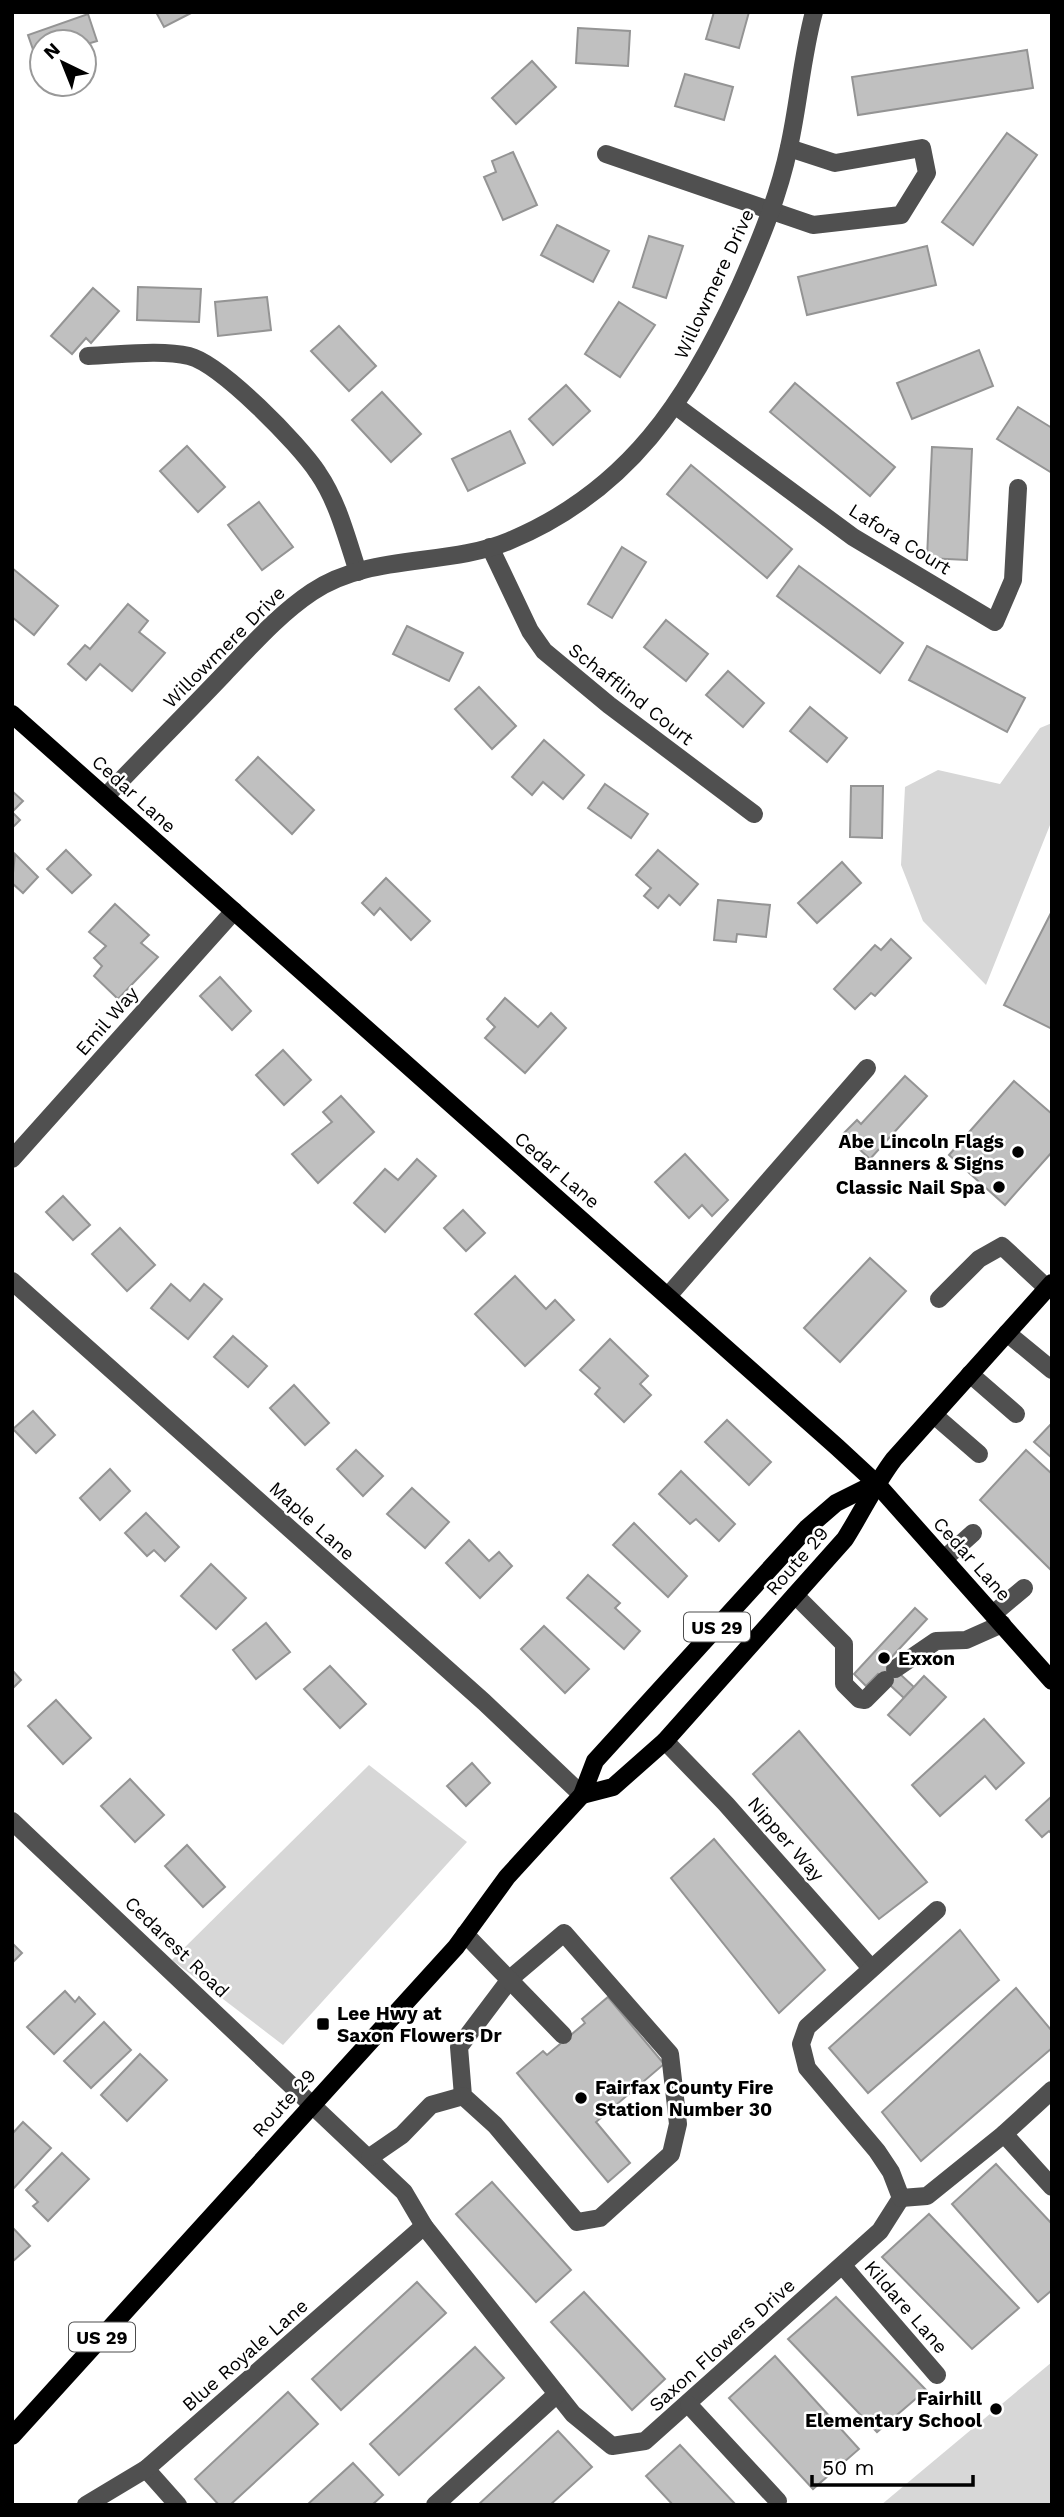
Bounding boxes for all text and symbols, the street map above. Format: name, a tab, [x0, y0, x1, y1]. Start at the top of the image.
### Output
north arrow	[28, 28, 98, 98]
text: N	[39, 38, 65, 64]
street label: Willowmere Drive	[669, 205, 759, 363]
street label: Lafora Court	[845, 498, 955, 580]
street label: Willowmere Drive	[158, 581, 290, 713]
street label: Schafflind Court	[564, 638, 698, 750]
street label: Cedar Lane	[87, 750, 181, 838]
street label: Emil Way	[71, 982, 143, 1060]
street label: Cedar Lane	[510, 1127, 604, 1213]
place label: Abe Lincoln Flags Banners & Signs	[839, 1130, 1004, 1175]
marker: Abe Lincoln Flags Banners & Signs	[1010, 1144, 1026, 1160]
place label: Classic Nail Spa	[836, 1176, 985, 1199]
marker: Classic Nail Spa	[991, 1179, 1007, 1195]
street label: Maple Lane	[265, 1477, 359, 1565]
street label: Cedar Lane	[928, 1512, 1016, 1606]
street label: Route 29	[761, 1522, 833, 1600]
road number: US 29	[684, 1612, 750, 1642]
place label: Exxon	[898, 1647, 955, 1670]
marker: Exxon	[876, 1650, 892, 1666]
street label: Nipper Way	[743, 1792, 829, 1886]
street label: Cedarest Road	[120, 1892, 234, 2002]
place label: Lee Hwy at Saxon Flowers Dr	[337, 2002, 502, 2047]
marker: Lee Hwy at Saxon Flowers Dr	[315, 2016, 331, 2032]
street label: Route 29	[247, 2064, 321, 2142]
place label: Fairfax County Fire Station Number 30	[595, 2076, 774, 2121]
marker: Fairfax County Fire Station Number 30	[573, 2090, 589, 2106]
street label: Kildare Lane	[859, 2256, 953, 2358]
street label: Saxon Flowers Drive	[644, 2273, 800, 2417]
street label: Blue Royale Lane	[177, 2294, 313, 2416]
road number: US 29	[69, 2322, 135, 2351]
place label: Fairhill Elementary School	[805, 2387, 983, 2432]
marker: Fairhill Elementary School	[988, 2401, 1004, 2417]
scale bar	[812, 2444, 973, 2488]
text: 50 m	[822, 2455, 874, 2480]

